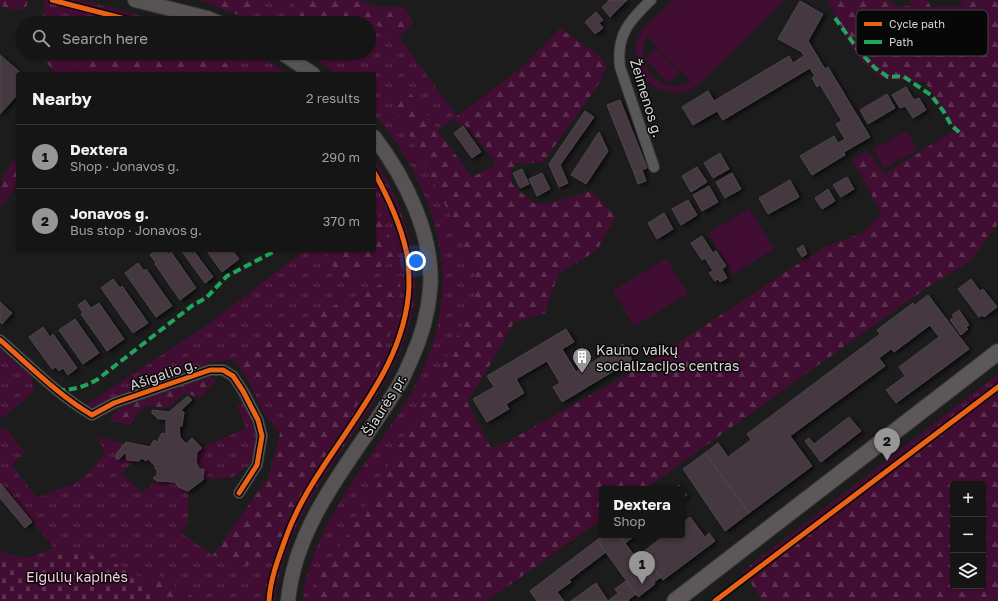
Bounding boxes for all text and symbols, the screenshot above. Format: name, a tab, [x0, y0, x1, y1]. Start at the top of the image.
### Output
legend	[856, 10, 988, 56]
search box	[16, 16, 376, 60]
text: Cycle path	[889, 17, 945, 30]
icon: search	[30, 27, 52, 49]
text: Search here	[62, 29, 148, 47]
text: Path	[889, 35, 913, 48]
street label: Žeimenos g.	[627, 57, 667, 139]
text: Nearby	[32, 88, 92, 109]
text: 2 results	[306, 90, 360, 106]
text: Dextera	[70, 140, 127, 158]
text: 1	[42, 149, 48, 165]
text: 290 m	[322, 149, 360, 165]
text: Shop · Jonavos g.	[70, 158, 179, 174]
text: Jonavos g.	[70, 204, 149, 222]
text: 2	[41, 213, 49, 229]
text: 370 m	[323, 213, 360, 229]
text: Bus stop · Jonavos g.	[70, 222, 202, 238]
your location	[406, 251, 426, 271]
place label: Kauno vaikų socializacijos centras	[596, 341, 739, 374]
building icon: Kauno vaikų socializacijos centras	[571, 346, 593, 374]
street label: Ašigalio g.	[127, 355, 199, 393]
street label: Šiaurės pr.	[358, 371, 410, 439]
pin: 2	[874, 428, 900, 461]
map controls	[950, 481, 986, 589]
button: +	[950, 481, 986, 517]
popup	[599, 486, 685, 538]
text: Dextera	[613, 495, 671, 513]
text: Shop	[613, 513, 645, 529]
button: −	[950, 517, 986, 553]
pin: 1	[629, 551, 655, 584]
button: layers	[950, 553, 986, 589]
park label: Eigulių kapinės	[26, 568, 128, 585]

